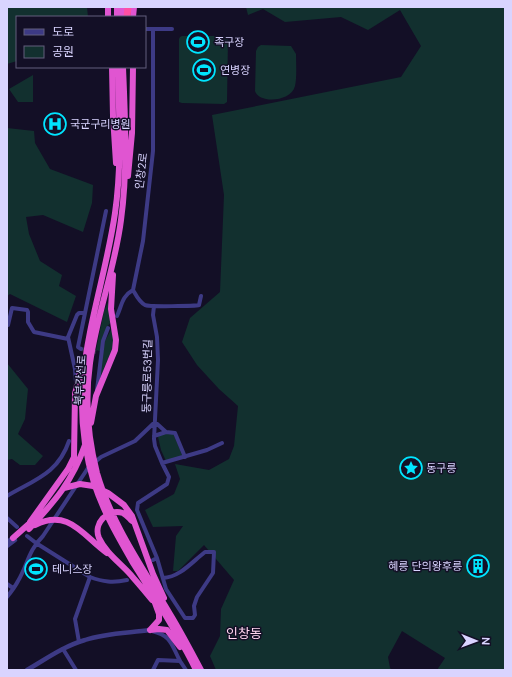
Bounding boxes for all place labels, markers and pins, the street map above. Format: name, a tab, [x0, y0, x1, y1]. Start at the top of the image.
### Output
sports icon: 족구장	[185, 29, 211, 55]
place label: 족구장	[214, 35, 244, 49]
sports icon: 연병장	[191, 57, 217, 83]
place label: 연병장	[220, 63, 250, 77]
hospital icon: 국군구리병원	[42, 111, 68, 137]
place label: 국군구리병원	[70, 117, 131, 131]
place icon: 동구릉	[398, 455, 424, 481]
place label: 동구릉	[426, 461, 456, 475]
building icon: 혜릉 단의왕후릉	[465, 553, 491, 579]
sports icon: 테니스장	[23, 556, 49, 582]
place label: 혜릉 단의왕후릉	[388, 559, 462, 573]
place label: 테니스장	[52, 562, 92, 576]

